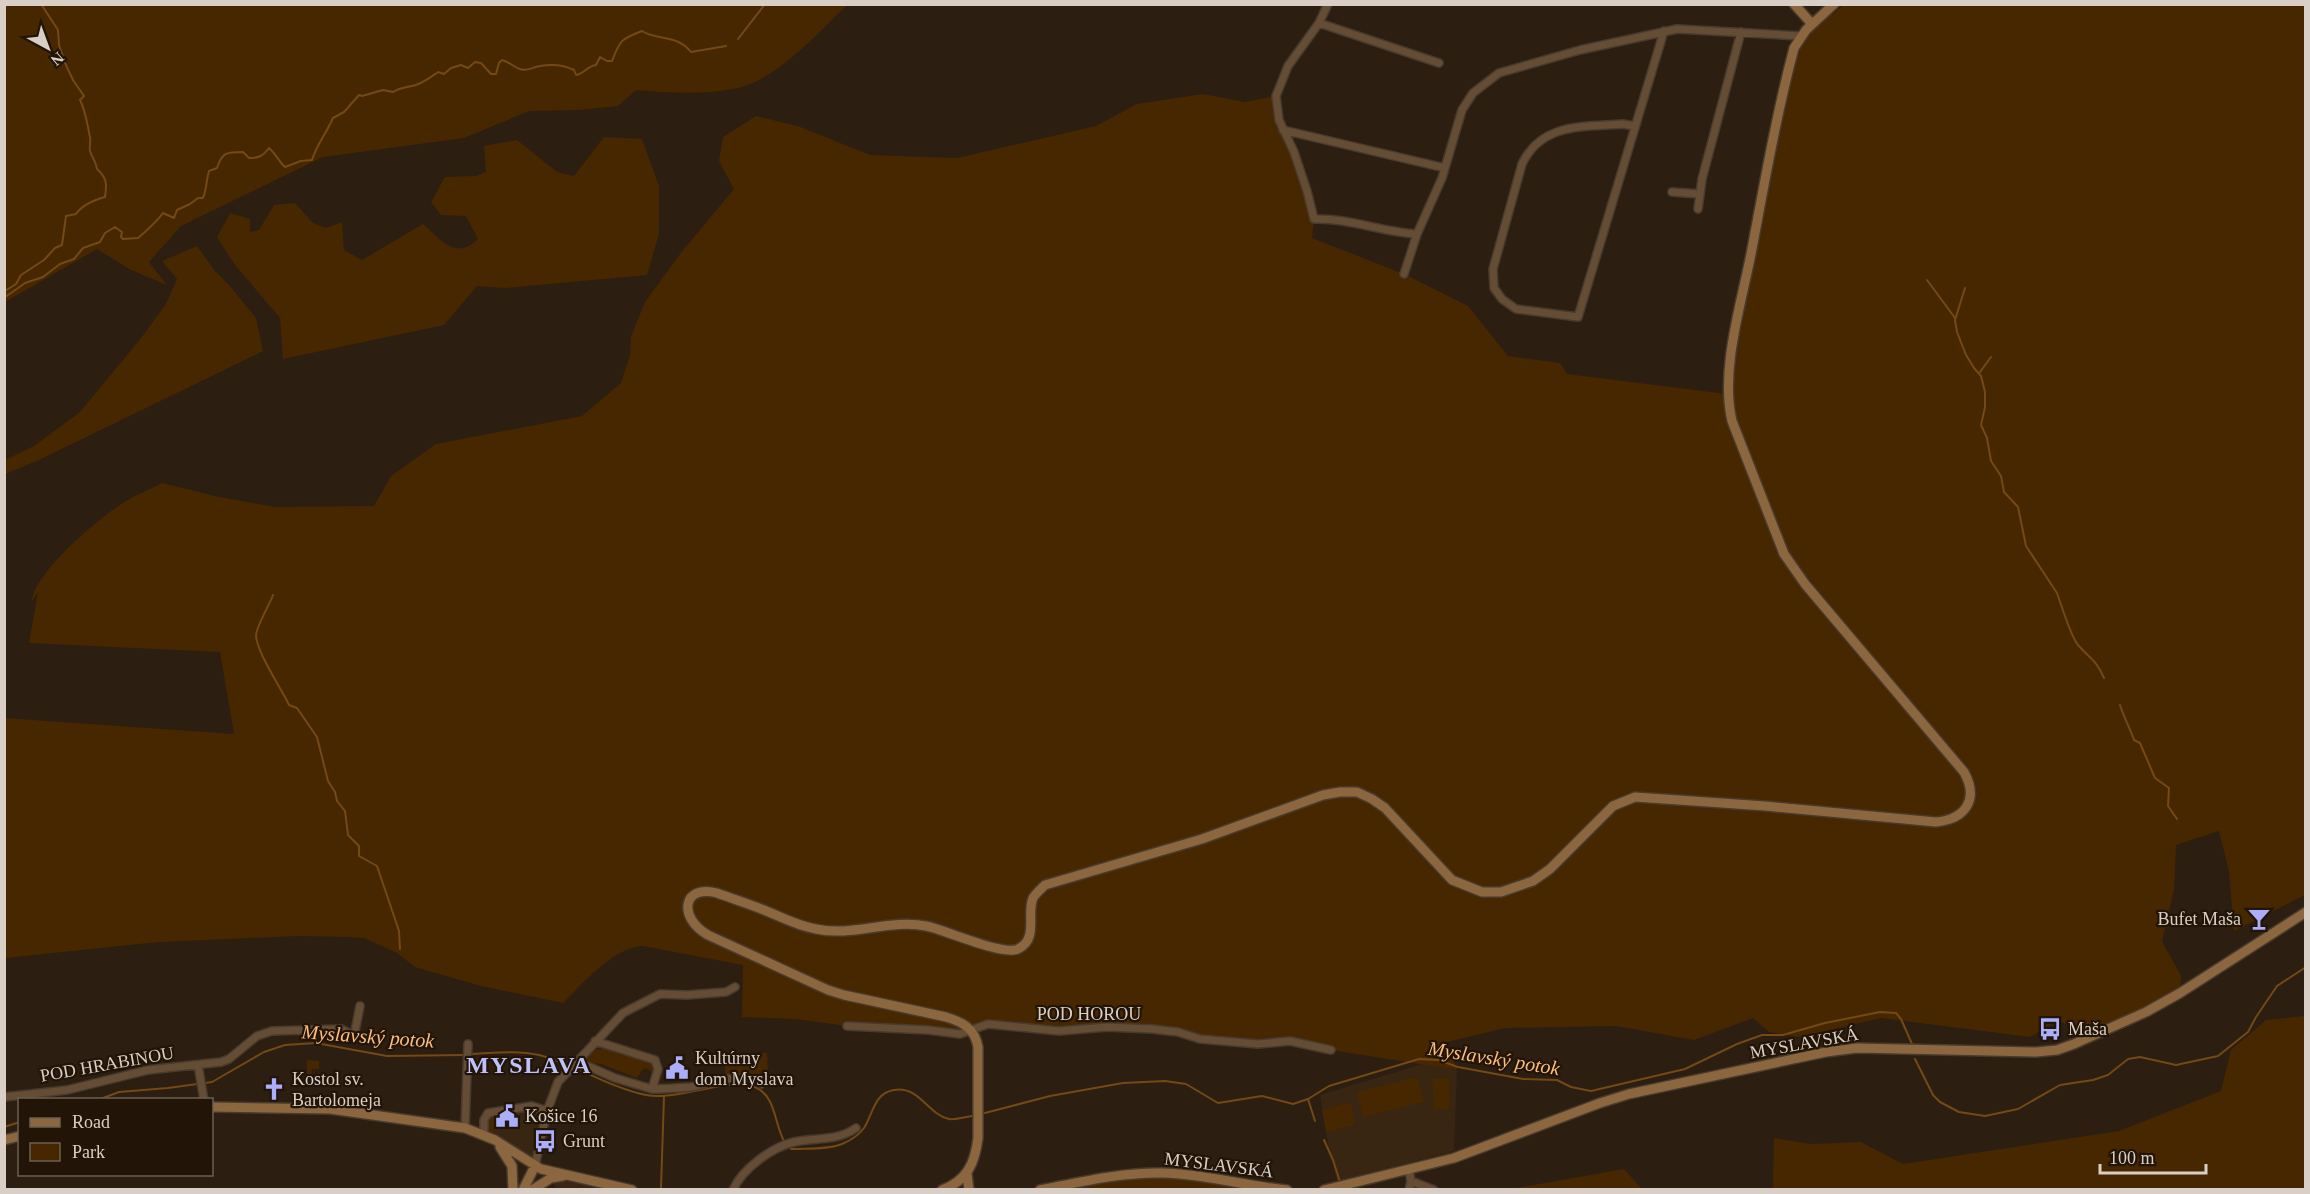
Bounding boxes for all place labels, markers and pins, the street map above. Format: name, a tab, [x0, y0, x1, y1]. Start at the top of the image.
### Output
bar icon: Bufet Maša	[2246, 906, 2272, 932]
place label: Bufet Maša	[2158, 909, 2241, 929]
bus stop icon: Maša	[2037, 1016, 2063, 1042]
place label: Maša	[2068, 1019, 2107, 1039]
place label: Kultúrny dom Myslava	[695, 1048, 794, 1089]
public building icon: Kultúrny dom Myslava	[664, 1055, 690, 1081]
place label: Kostol sv. Bartolomeja	[292, 1069, 381, 1110]
church icon: Kostol sv. Bartolomeja	[261, 1076, 287, 1102]
public building icon: Košice 16	[494, 1103, 520, 1129]
place label: Košice 16	[525, 1106, 597, 1126]
bus stop icon: Grunt	[532, 1128, 558, 1154]
place label: Grunt	[563, 1131, 605, 1151]

